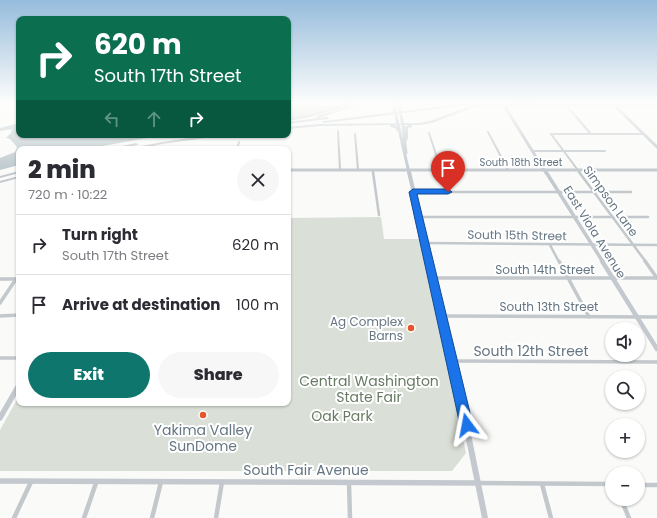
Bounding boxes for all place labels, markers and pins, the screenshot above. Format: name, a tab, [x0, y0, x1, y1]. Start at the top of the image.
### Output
pin	[431, 151, 465, 192]
place label: Ag Complex Barns	[330, 313, 403, 344]
marker: Ag Complex Barns	[406, 323, 416, 333]
marker: Yakima Valley SunDome	[198, 410, 208, 420]
place label: Yakima Valley SunDome	[154, 420, 252, 456]

